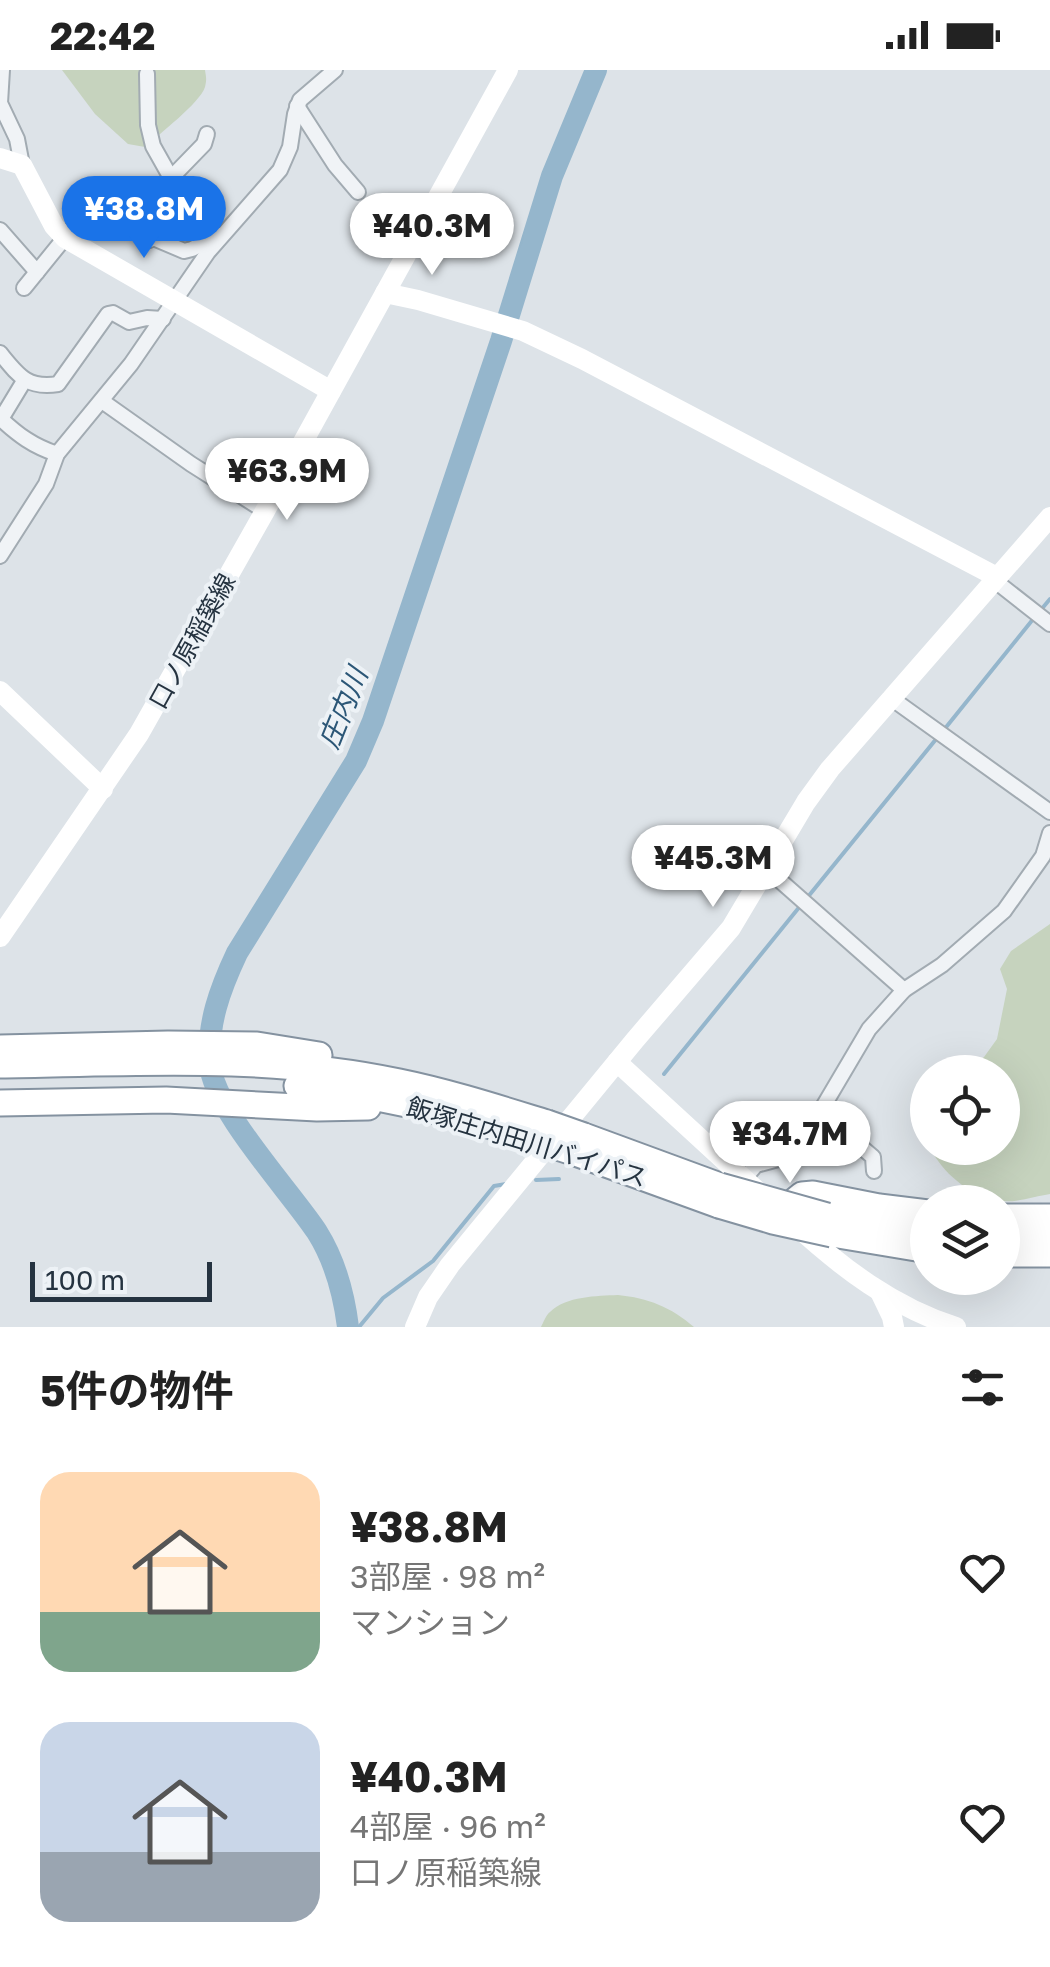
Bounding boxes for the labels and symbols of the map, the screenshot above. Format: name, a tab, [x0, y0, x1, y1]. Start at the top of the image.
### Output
pin: ¥38.8M	[63, 176, 225, 261]
pin: ¥40.3M	[351, 193, 513, 278]
pin: ¥63.9M	[206, 438, 368, 523]
street label: 口ノ原稲築線	[142, 568, 241, 714]
water label: 庄内川	[312, 660, 375, 753]
pin: ¥45.3M	[632, 825, 794, 910]
street label: 飯塚庄内田川バイパス	[403, 1090, 651, 1193]
pin: ¥34.7M	[709, 1101, 871, 1186]
scale bar	[30, 1257, 212, 1302]

